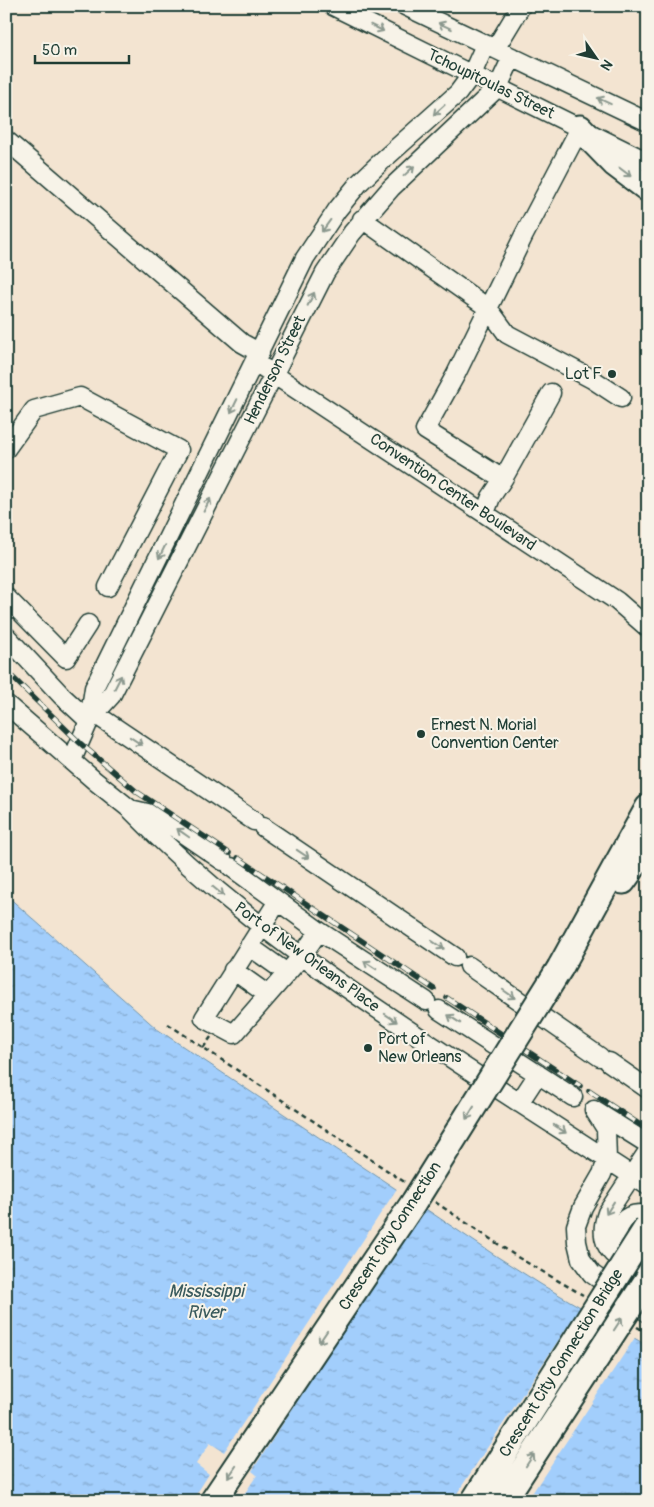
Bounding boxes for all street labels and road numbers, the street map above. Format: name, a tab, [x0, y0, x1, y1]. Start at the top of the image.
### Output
street label: Tchoupitoulas Street	[424, 45, 558, 124]
street label: Henderson Street	[240, 312, 310, 428]
street label: Convention Center Boulevard	[366, 429, 540, 555]
street label: Port of New Orleans Place	[231, 898, 384, 1016]
street label: Crescent City Connection	[334, 1158, 446, 1314]
street label: Crescent City Connection Bridge	[495, 1265, 627, 1461]

